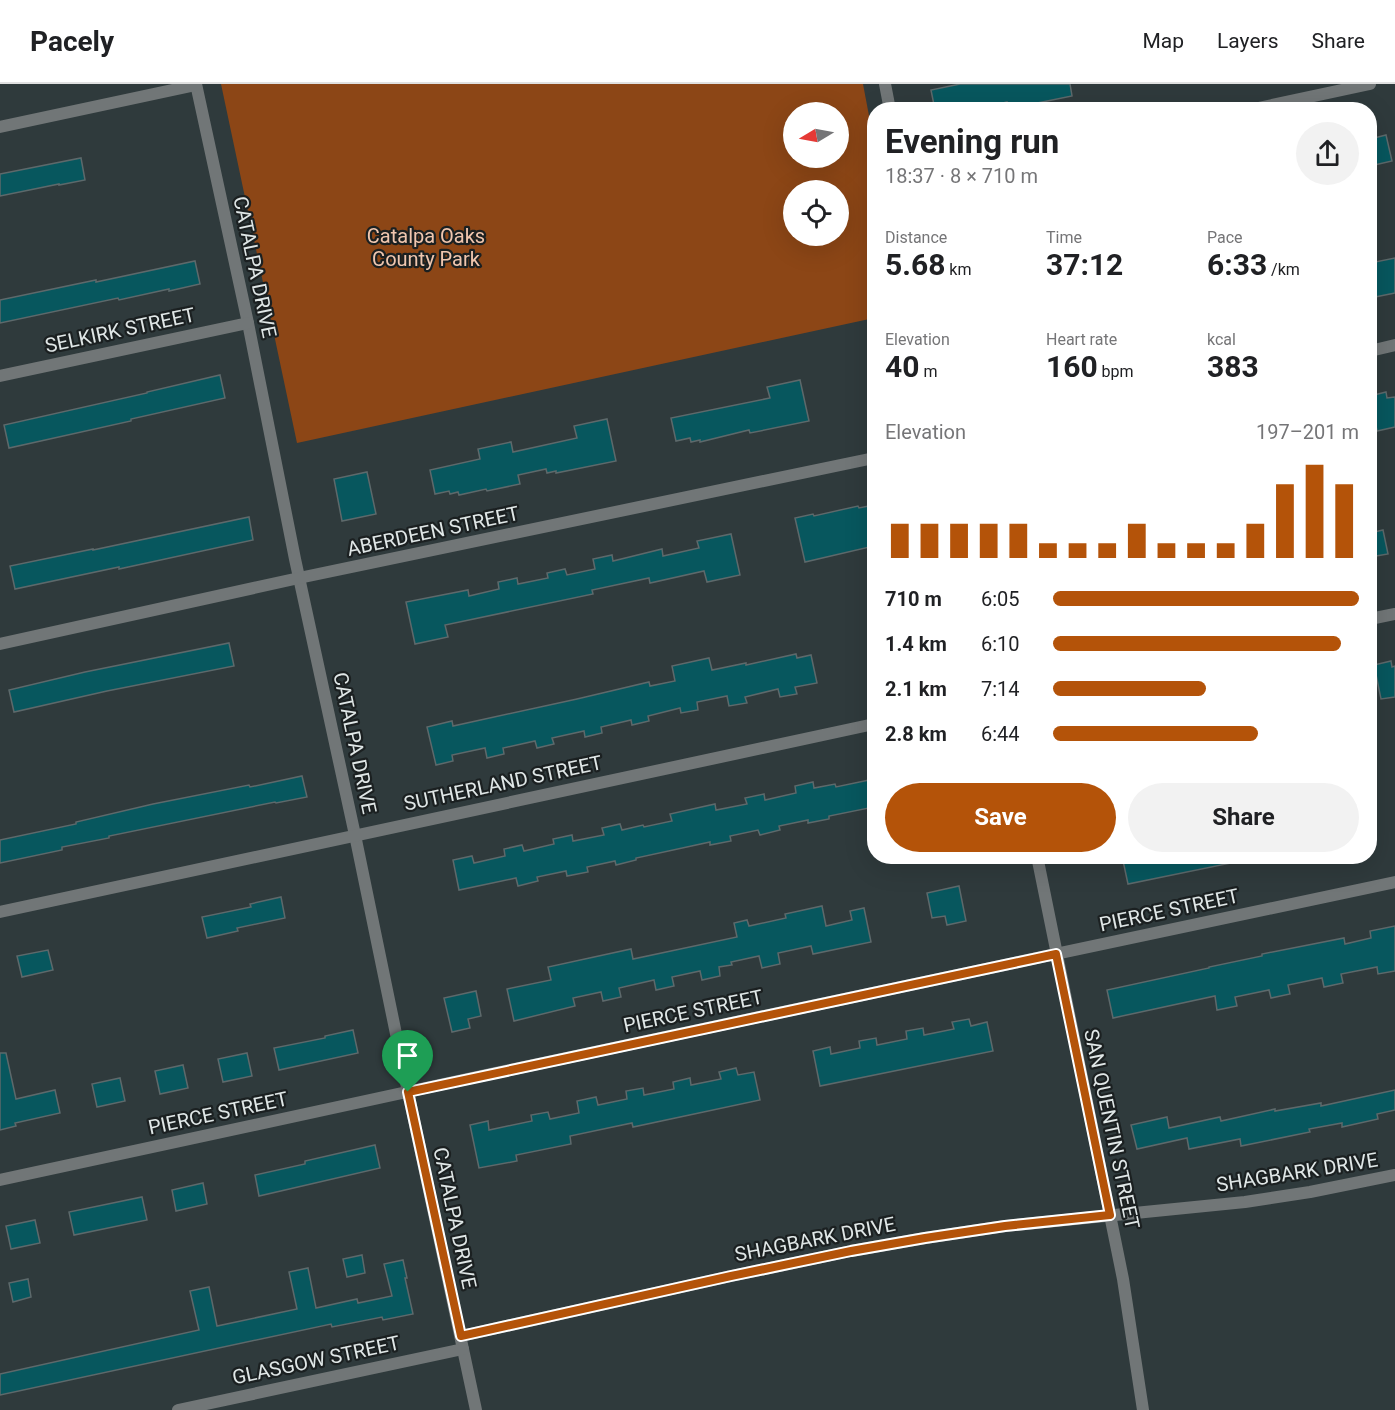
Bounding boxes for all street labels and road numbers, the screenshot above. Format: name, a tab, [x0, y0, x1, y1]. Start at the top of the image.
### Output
street label: CATALPA DRIVE	[228, 194, 282, 340]
street label: SELKIRK STREET	[43, 302, 197, 358]
street label: ABERDEEN STREET	[345, 501, 521, 561]
street label: CATALPA DRIVE	[328, 670, 382, 816]
street label: SUTHERLAND STREET	[402, 750, 604, 816]
street label: PIERCE STREET	[1097, 883, 1241, 937]
street label: PIERCE STREET	[621, 984, 765, 1038]
street label: SAN QUENTIN STREET	[1079, 1027, 1145, 1231]
street label: PIERCE STREET	[146, 1086, 290, 1140]
street label: CATALPA DRIVE	[428, 1145, 482, 1291]
street label: SHAGBARK DRIVE	[1215, 1147, 1379, 1197]
street label: SHAGBARK DRIVE	[733, 1212, 897, 1266]
street label: GLASGOW STREET	[230, 1331, 402, 1389]

